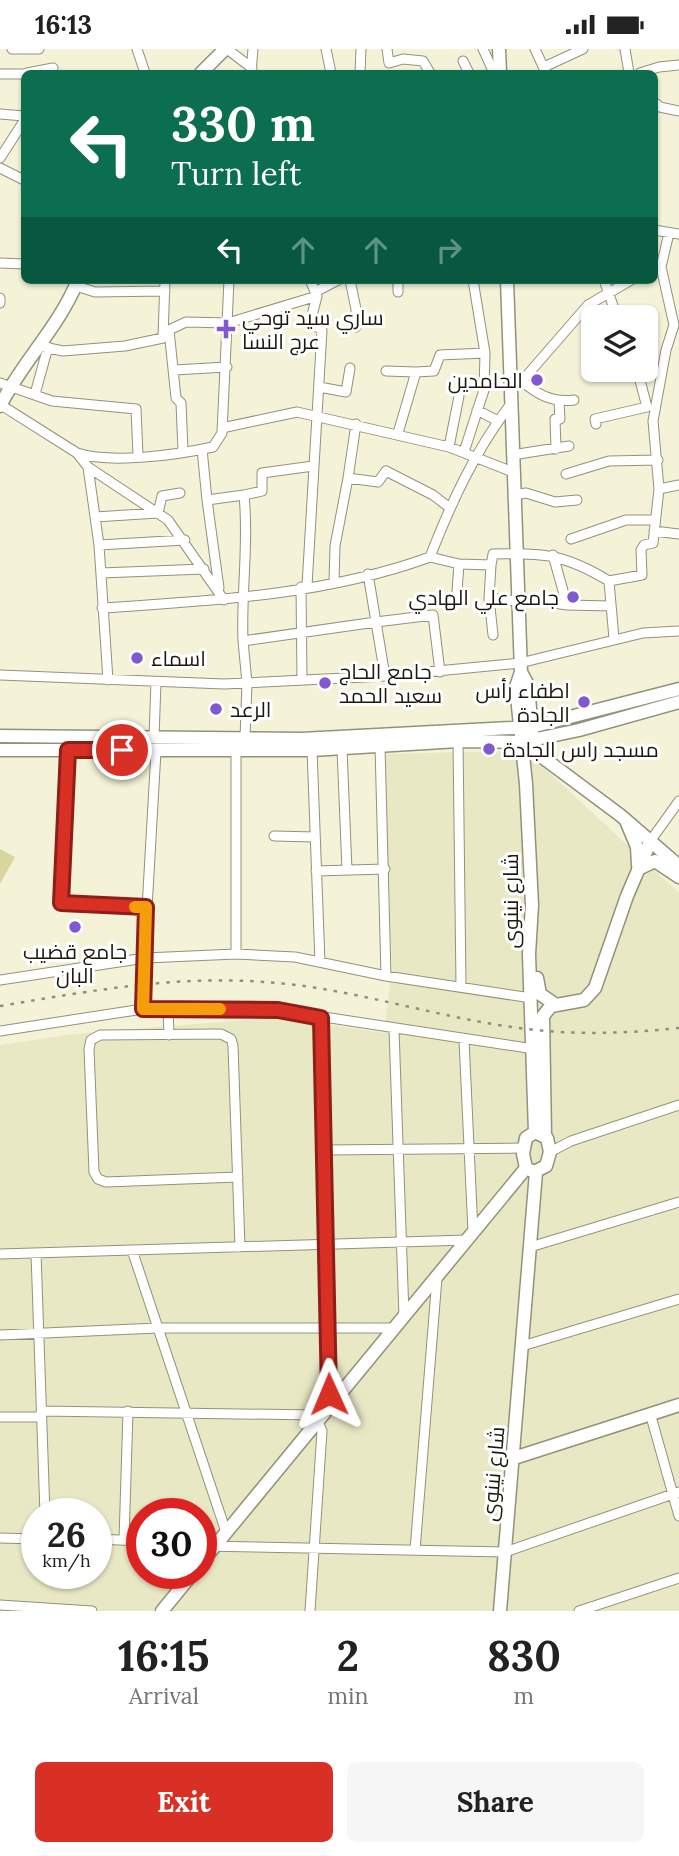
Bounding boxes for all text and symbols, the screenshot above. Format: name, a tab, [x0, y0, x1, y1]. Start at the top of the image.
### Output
text: 16:13	[35, 8, 92, 41]
text: 330 m	[171, 92, 315, 154]
icon: left	[56, 98, 147, 189]
text: Turn left	[171, 153, 301, 194]
icon: left	[211, 231, 249, 269]
icon: ahead	[284, 231, 322, 269]
icon: ahead	[357, 231, 395, 269]
icon: right	[430, 231, 468, 269]
place label: ساري سيد توحي عرج النسا	[242, 304, 384, 356]
map controls	[581, 305, 658, 382]
button: layers	[581, 305, 658, 382]
marker: ساري سيد توحي عرج النسا	[216, 319, 236, 339]
place label: الحامدين	[448, 367, 523, 394]
marker: الحامدين	[529, 372, 545, 388]
place label: جامع علي الهادي	[408, 584, 559, 614]
marker: جامع علي الهادي	[565, 589, 581, 605]
place label: اسماء	[151, 645, 206, 672]
marker: اسماء	[129, 650, 145, 666]
place label: جامع الحاج سعيد الحمد	[339, 658, 442, 709]
marker: جامع الحاج سعيد الحمد	[317, 675, 333, 691]
place label: اطفاء رأس الجادة	[476, 677, 570, 728]
marker: اطفاء رأس الجادة	[576, 694, 592, 710]
place label: الرعد	[230, 696, 271, 723]
marker: الرعد	[208, 701, 224, 717]
pin	[92, 720, 152, 780]
icon: arrive	[103, 731, 141, 769]
place label: مسجد راس الجادة	[503, 736, 659, 763]
marker: مسجد راس الجادة	[481, 741, 497, 757]
street label: شارع نينوى	[497, 853, 525, 949]
marker: جامع قضيب البان	[67, 919, 83, 935]
place label: جامع قضيب البان	[23, 938, 127, 989]
position arrow	[292, 1357, 366, 1431]
street label: شارع نينوى	[475, 1425, 512, 1523]
speed limit sign: 30	[126, 1498, 217, 1589]
text: 26	[47, 1512, 86, 1557]
text: km/h	[42, 1549, 91, 1572]
text: 16:15	[118, 1629, 210, 1683]
text: 2	[337, 1629, 359, 1683]
text: 830	[487, 1629, 561, 1683]
text: Arrival	[129, 1681, 199, 1710]
text: min	[328, 1681, 369, 1710]
text: m	[513, 1681, 534, 1710]
button: Exit	[35, 1762, 333, 1842]
button: Share	[347, 1762, 644, 1842]

